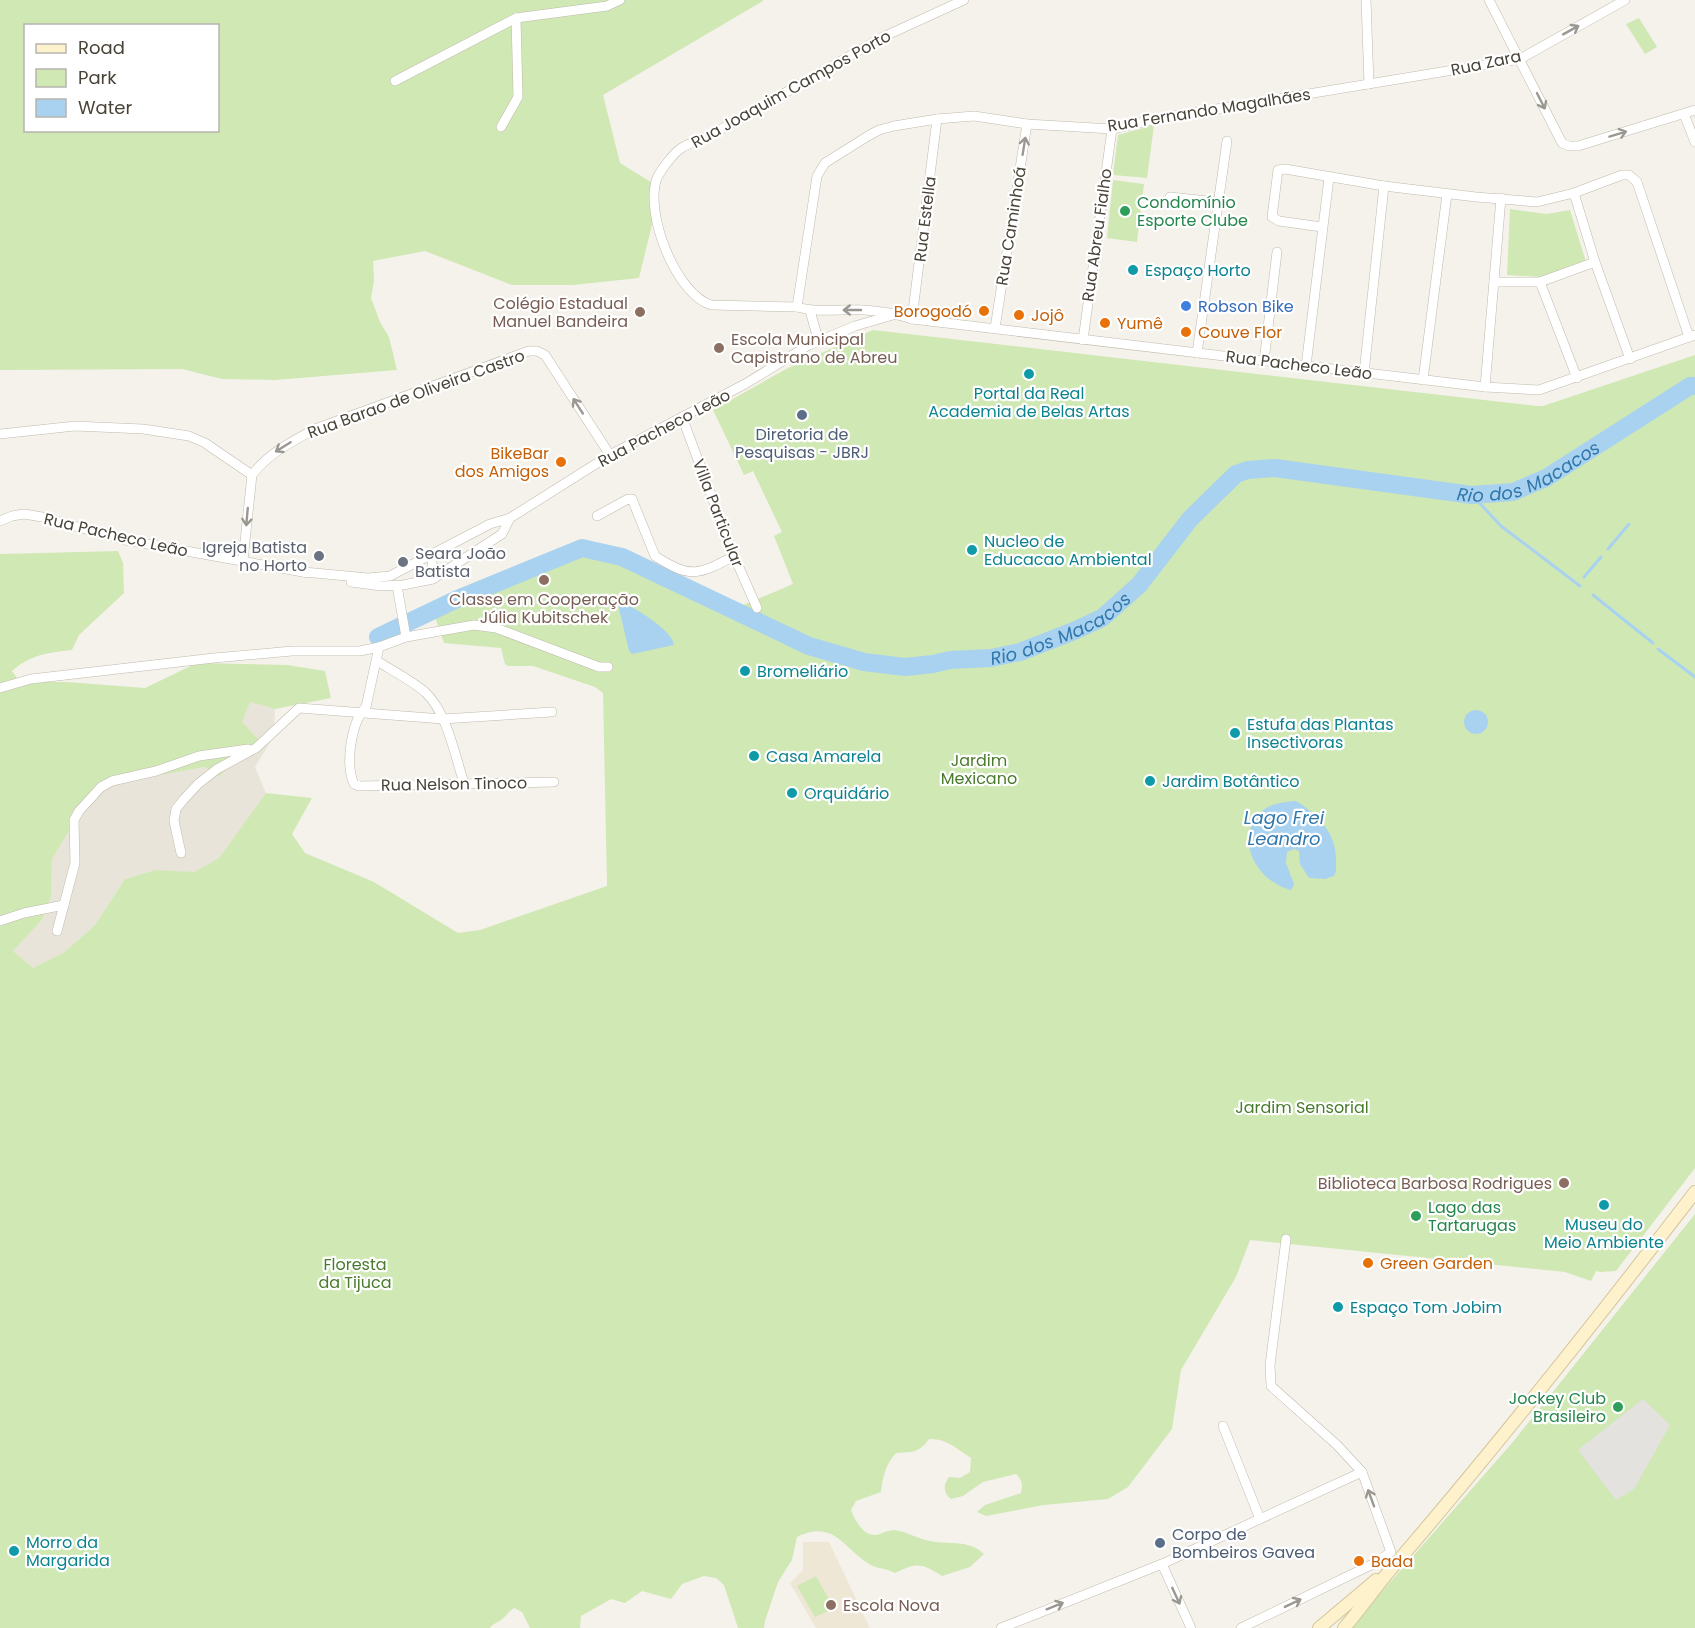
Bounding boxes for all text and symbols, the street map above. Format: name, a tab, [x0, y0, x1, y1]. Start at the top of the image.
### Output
legend	[24, 24, 219, 132]
street label: Rua Joaquim Campos Porto	[687, 24, 895, 154]
one-way arrow	[1562, 24, 1579, 36]
text: Road	[78, 35, 125, 60]
street label: Rua Zara	[1449, 44, 1523, 82]
text: Park	[78, 65, 117, 90]
street label: Rua Fernando Magalhães	[1106, 83, 1312, 137]
one-way arrow	[1536, 91, 1547, 109]
text: Water	[78, 95, 132, 120]
one-way arrow	[1608, 128, 1627, 139]
one-way arrow	[1018, 137, 1029, 156]
street label: Rua Caminhoá	[990, 165, 1032, 287]
street label: Rua Abreu Fialho	[1076, 167, 1118, 303]
street label: Rua Estella	[908, 175, 942, 263]
place label: Condomínio Esporte Clube	[1137, 191, 1248, 232]
marker: Condomínio Esporte Clube	[1118, 204, 1132, 218]
place label: Espaço Horto	[1145, 259, 1251, 282]
marker: Espaço Horto	[1126, 263, 1140, 277]
place label: Colégio Estadual Manuel Bandeira	[492, 292, 628, 333]
place label: Robson Bike	[1198, 295, 1294, 318]
marker: Robson Bike	[1179, 299, 1193, 313]
place label: Borogodó	[894, 300, 972, 323]
one-way arrow	[843, 304, 863, 316]
marker: Borogodó	[977, 304, 991, 318]
place label: Jojô	[1031, 304, 1064, 327]
marker: Colégio Estadual Manuel Bandeira	[633, 305, 647, 319]
marker: Jojô	[1012, 308, 1026, 322]
place label: Yumê	[1117, 312, 1163, 335]
marker: Yumê	[1098, 316, 1112, 330]
place label: Couve Flor	[1198, 321, 1282, 344]
marker: Couve Flor	[1179, 325, 1193, 339]
place label: Escola Municipal Capistrano de Abreu	[731, 328, 897, 369]
marker: Escola Municipal Capistrano de Abreu	[712, 341, 726, 355]
street label: Rua Barao de Oliveira Castro	[304, 344, 528, 444]
street label: Rua Pacheco Leão	[1225, 345, 1373, 385]
marker: Portal da Real Academia de Belas Artas	[1022, 367, 1036, 381]
place label: Portal da Real Academia de Belas Artas	[928, 382, 1130, 423]
street label: Rua Pacheco Leão	[594, 383, 734, 473]
one-way arrow	[572, 398, 584, 415]
marker: Diretoria de Pesquisas - JBRJ	[795, 408, 809, 422]
place label: Diretoria de Pesquisas - JBRJ	[735, 423, 869, 464]
water label: Rio dos Macacos	[1455, 434, 1604, 508]
one-way arrow	[275, 442, 292, 454]
place label: BikeBar dos Amigos	[455, 442, 549, 483]
marker: BikeBar dos Amigos	[554, 455, 568, 469]
street label: Villa Particular	[687, 456, 749, 570]
street label: Rua Pacheco Leão	[42, 507, 190, 563]
one-way arrow	[241, 507, 252, 527]
place label: Nucleo de Educacao Ambiental	[984, 530, 1152, 571]
place label: Igreja Batista no Horto	[202, 536, 307, 577]
place label: Seara João Batista	[415, 542, 506, 583]
marker: Nucleo de Educacao Ambiental	[965, 543, 979, 557]
marker: Igreja Batista no Horto	[312, 549, 326, 563]
marker: Seara João Batista	[396, 555, 410, 569]
marker: Classe em Cooperação Júlia Kubitschek	[537, 573, 551, 587]
water label: Rio dos Macacos	[988, 586, 1136, 670]
place label: Classe em Cooperação Júlia Kubitschek	[449, 588, 639, 629]
place label: Bromeliário	[757, 660, 848, 683]
marker: Bromeliário	[738, 664, 752, 678]
place label: Estufa das Plantas Insectivoras	[1247, 713, 1393, 754]
marker: Estufa das Plantas Insectivoras	[1228, 726, 1242, 740]
place label: Casa Amarela	[766, 745, 881, 768]
marker: Casa Amarela	[747, 749, 761, 763]
park label: Jardim Mexicano	[941, 749, 1017, 790]
place label: Jardim Botântico	[1162, 770, 1299, 793]
street label: Rua Nelson Tinoco	[381, 771, 527, 797]
marker: Jardim Botântico	[1143, 774, 1157, 788]
place label: Orquidário	[804, 782, 889, 805]
marker: Orquidário	[785, 786, 799, 800]
water label: Lago Frei Leandro	[1244, 805, 1325, 851]
park label: Jardim Sensorial	[1235, 1096, 1369, 1119]
place label: Biblioteca Barbosa Rodrigues	[1318, 1172, 1552, 1195]
marker: Biblioteca Barbosa Rodrigues	[1557, 1176, 1571, 1190]
place label: Lago das Tartarugas	[1428, 1196, 1516, 1237]
marker: Museu do Meio Ambiente	[1597, 1198, 1611, 1212]
marker: Lago das Tartarugas	[1409, 1209, 1423, 1223]
place label: Museu do Meio Ambiente	[1544, 1213, 1664, 1254]
place label: Green Garden	[1380, 1252, 1493, 1275]
park label: Floresta da Tijuca	[318, 1253, 392, 1294]
marker: Green Garden	[1361, 1256, 1375, 1270]
place label: Espaço Tom Jobim	[1350, 1296, 1502, 1319]
marker: Espaço Tom Jobim	[1331, 1300, 1345, 1314]
place label: Jockey Club Brasileiro	[1509, 1387, 1606, 1428]
marker: Jockey Club Brasileiro	[1611, 1400, 1625, 1414]
one-way arrow	[1365, 1489, 1376, 1507]
place label: Corpo de Bombeiros Gavea	[1172, 1523, 1315, 1564]
place label: Morro da Margarida	[26, 1531, 110, 1572]
marker: Corpo de Bombeiros Gavea	[1153, 1536, 1167, 1550]
marker: Morro da Margarida	[7, 1544, 21, 1558]
place label: Bada	[1371, 1550, 1413, 1573]
marker: Bada	[1352, 1554, 1366, 1568]
one-way arrow	[1171, 1586, 1183, 1604]
place label: Escola Nova	[843, 1594, 940, 1617]
one-way arrow	[1284, 1596, 1302, 1608]
marker: Escola Nova	[824, 1598, 838, 1612]
one-way arrow	[1045, 1600, 1064, 1611]

